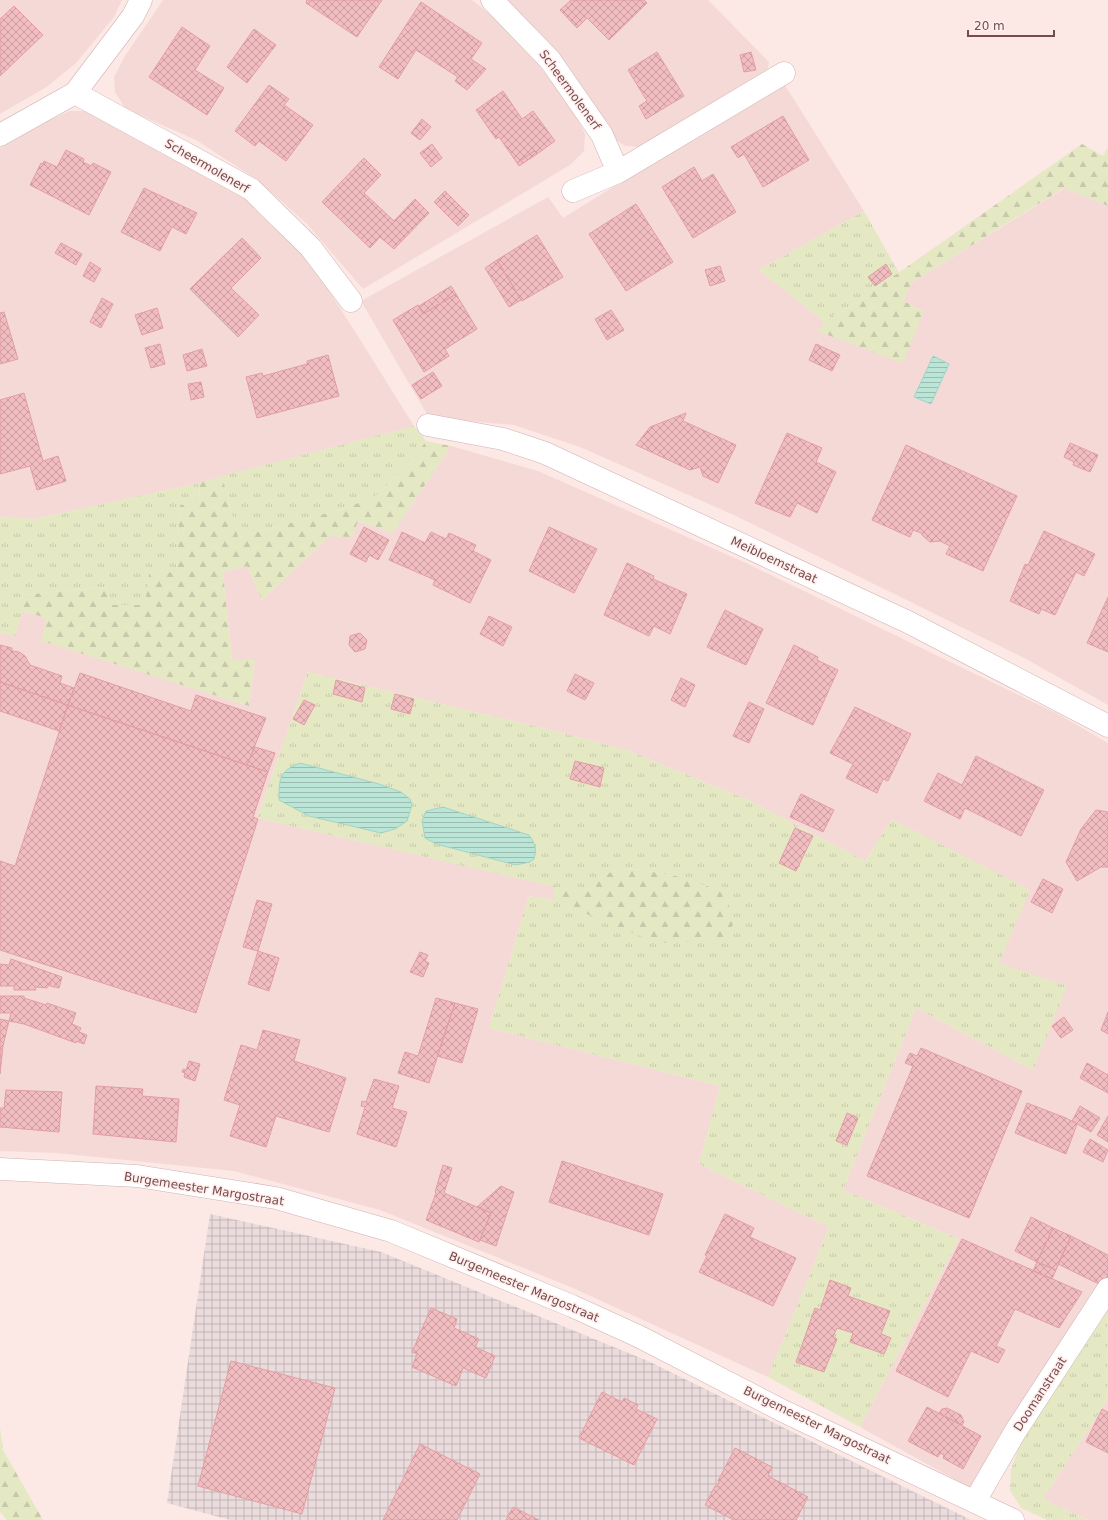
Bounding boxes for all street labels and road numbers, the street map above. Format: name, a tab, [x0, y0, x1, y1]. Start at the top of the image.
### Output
street label: Scheermolenerf	[536, 47, 604, 133]
street label: Scheermolenerf	[162, 136, 252, 196]
street label: Meibloemstraat	[729, 534, 820, 586]
street label: Burgemeester Margostraat	[123, 1169, 285, 1209]
street label: Burgemeester Margostraat	[447, 1249, 601, 1325]
street label: Doomanstraat	[1011, 1354, 1069, 1434]
street label: Burgemeester Margostraat	[741, 1383, 893, 1467]

